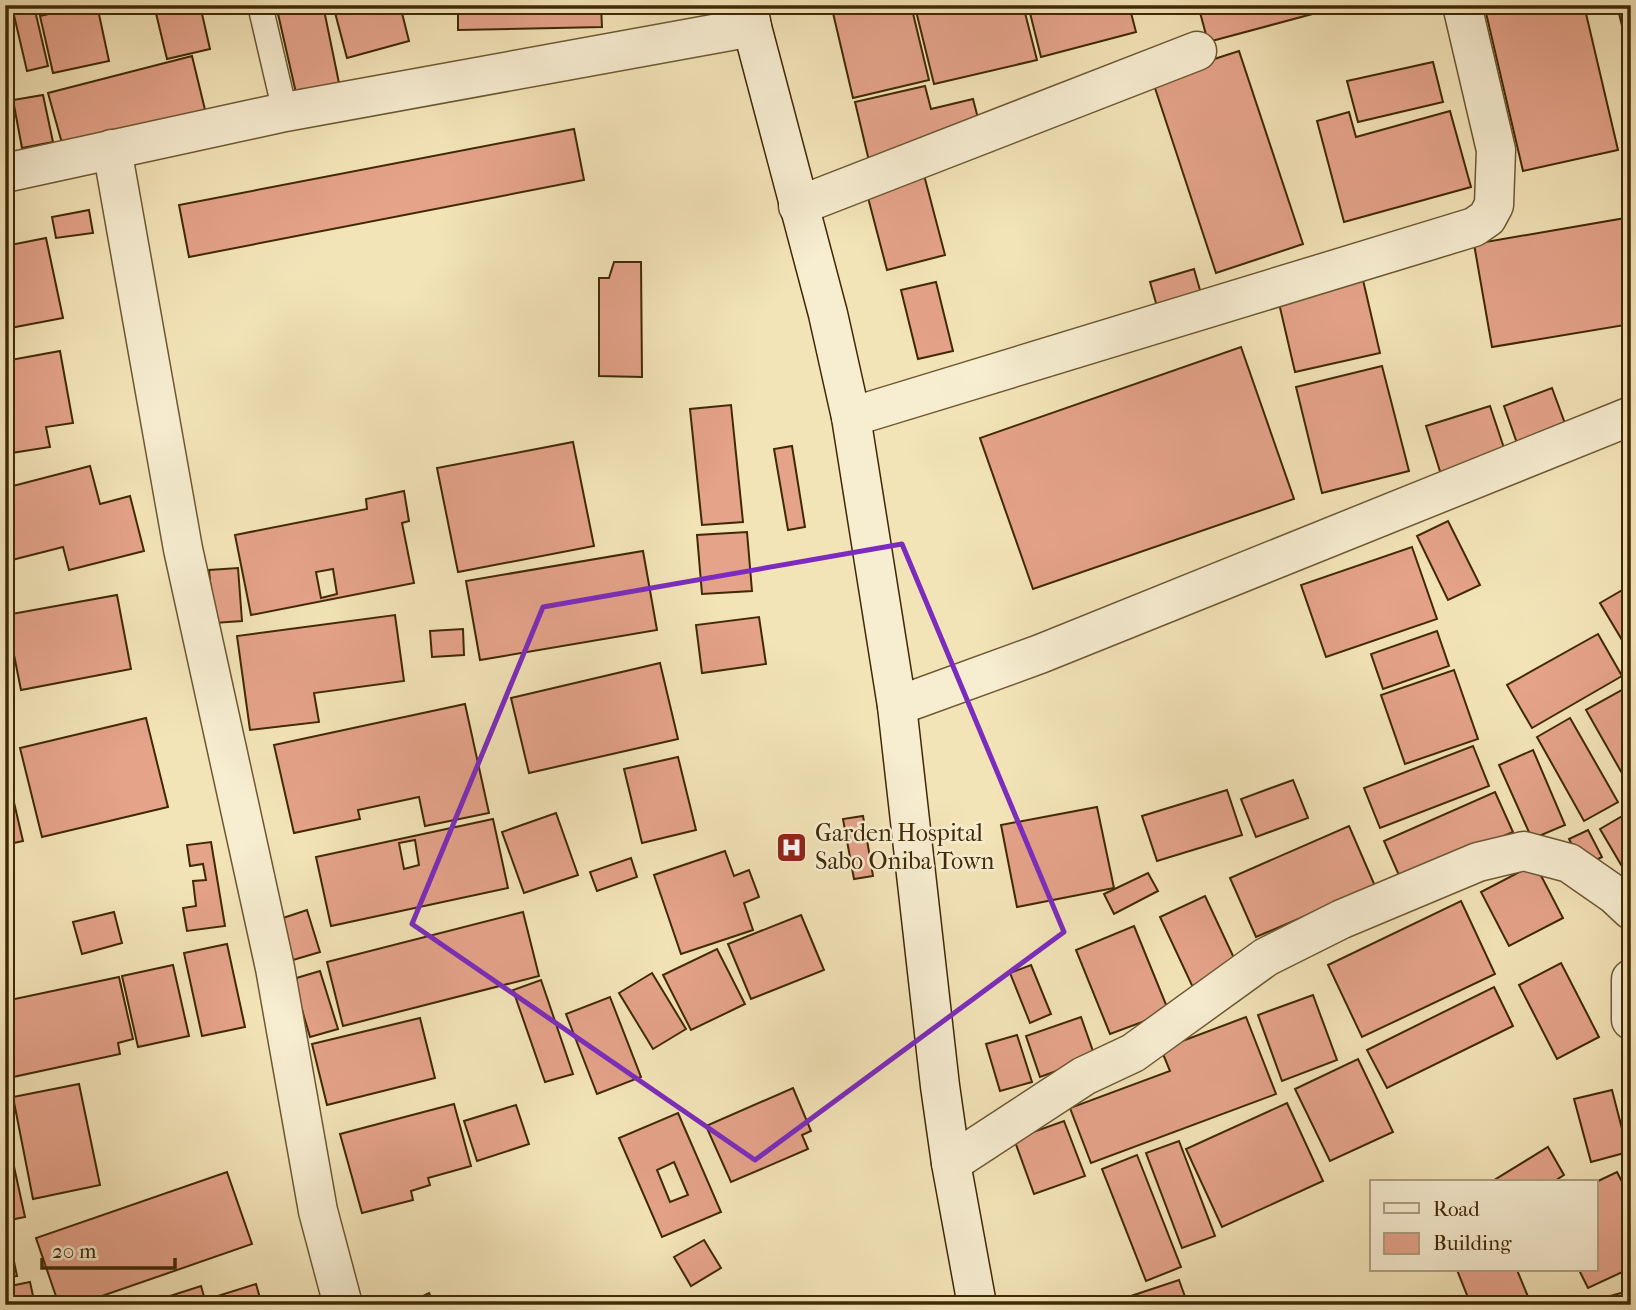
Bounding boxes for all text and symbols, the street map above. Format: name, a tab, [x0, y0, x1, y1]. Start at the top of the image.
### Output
place label: Garden Hospital Sabo Oniba Town	[815, 819, 995, 875]
hospital icon: Garden Hospital Sabo Oniba Town	[775, 830, 809, 864]
legend	[1370, 1180, 1598, 1272]
text: Road	[1433, 1197, 1480, 1221]
scale bar	[42, 1226, 175, 1270]
text: Building	[1433, 1231, 1512, 1255]
text: 20 m	[52, 1239, 97, 1263]

